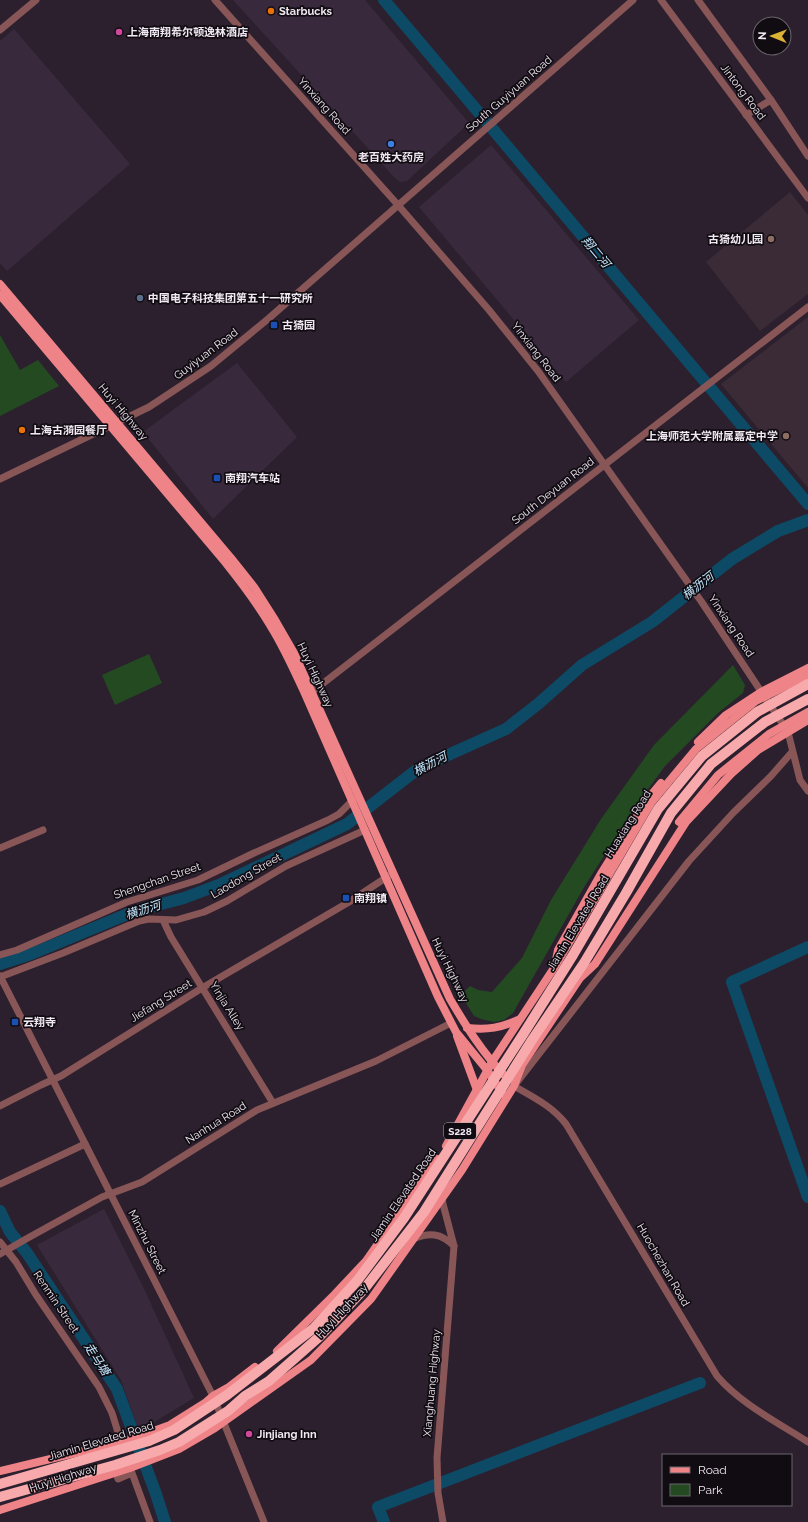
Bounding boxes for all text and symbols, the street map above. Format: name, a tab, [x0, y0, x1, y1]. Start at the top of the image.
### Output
place label: Starbucks	[279, 5, 332, 18]
marker: Starbucks	[266, 6, 276, 16]
north arrow	[752, 16, 792, 56]
place label: 上海南翔希尔顿逸林酒店	[127, 26, 248, 39]
marker: 上海南翔希尔顿逸林酒店	[114, 27, 124, 37]
text: N	[756, 32, 769, 40]
street label: South Guyiyuan Road	[463, 53, 555, 135]
street label: Jintong Road	[718, 61, 768, 123]
street label: Yinxiang Road	[295, 75, 353, 137]
marker: 老百姓大药房	[386, 139, 396, 149]
place label: 老百姓大药房	[358, 151, 424, 164]
place label: 古猗幼儿园	[708, 233, 763, 246]
water label: 翔二河	[579, 234, 614, 272]
marker: 古猗幼儿园	[766, 234, 776, 244]
place label: 中国电子科技集团第五十一研究所	[148, 292, 313, 305]
marker: 中国电子科技集团第五十一研究所	[135, 293, 145, 303]
place label: 古猗园	[282, 319, 315, 332]
marker: 古猗园	[269, 320, 279, 330]
street label: Yinxiang Road	[509, 320, 563, 385]
street label: Guyiyuan Road	[171, 326, 241, 382]
street label: Huyi Highway	[96, 381, 150, 443]
place label: 上海古漪园餐厅	[30, 424, 107, 437]
marker: 上海古漪园餐厅	[17, 425, 27, 435]
place label: 上海师范大学附属嘉定中学	[646, 430, 778, 443]
marker: 上海师范大学附属嘉定中学	[781, 431, 791, 441]
street label: South Deyuan Road	[509, 455, 597, 527]
place label: 南翔汽车站	[225, 472, 280, 485]
marker: 南翔汽车站	[212, 473, 222, 483]
water label: 横沥河	[680, 568, 718, 603]
street label: Yinxiang Road	[705, 592, 757, 660]
street label: Huyi Highway	[294, 641, 336, 709]
water label: 横沥河	[411, 748, 451, 779]
street label: Huaxiang Road	[602, 788, 654, 860]
street label: Laodong Street	[209, 851, 284, 901]
street label: Shengchan Street	[112, 860, 202, 902]
street label: Jiamin Elevated Road	[544, 873, 612, 973]
place label: 南翔镇	[354, 892, 387, 905]
marker: 南翔镇	[341, 893, 351, 903]
water label: 横沥河	[124, 897, 164, 922]
street label: Huyi Highway	[429, 936, 471, 1004]
street label: Jiefang Street	[128, 977, 194, 1025]
street label: Yinjia Alley	[207, 979, 247, 1033]
place label: 云翔寺	[23, 1016, 56, 1029]
marker: 云翔寺	[10, 1017, 20, 1027]
street label: Nanhua Road	[183, 1099, 249, 1147]
road number: S228	[444, 1123, 476, 1139]
street label: Jiamin Elevated Road	[367, 1146, 439, 1244]
street label: Minzhu Street	[125, 1208, 169, 1276]
street label: Huochezhan Road	[634, 1221, 692, 1309]
street label: Renmin Street	[30, 1268, 82, 1336]
street label: Huyi Highway	[313, 1281, 371, 1341]
street label: Xianghuang Highway	[421, 1329, 443, 1437]
water label: 走马塘	[81, 1340, 114, 1380]
street label: Jiamin Elevated Road	[47, 1419, 155, 1463]
place label: Jinjiang Inn	[257, 1428, 317, 1441]
marker: Jinjiang Inn	[244, 1429, 254, 1439]
legend	[662, 1454, 792, 1506]
street label: Huyi Highway	[28, 1461, 98, 1495]
text: Road	[698, 1463, 727, 1477]
text: Park	[698, 1483, 723, 1497]

